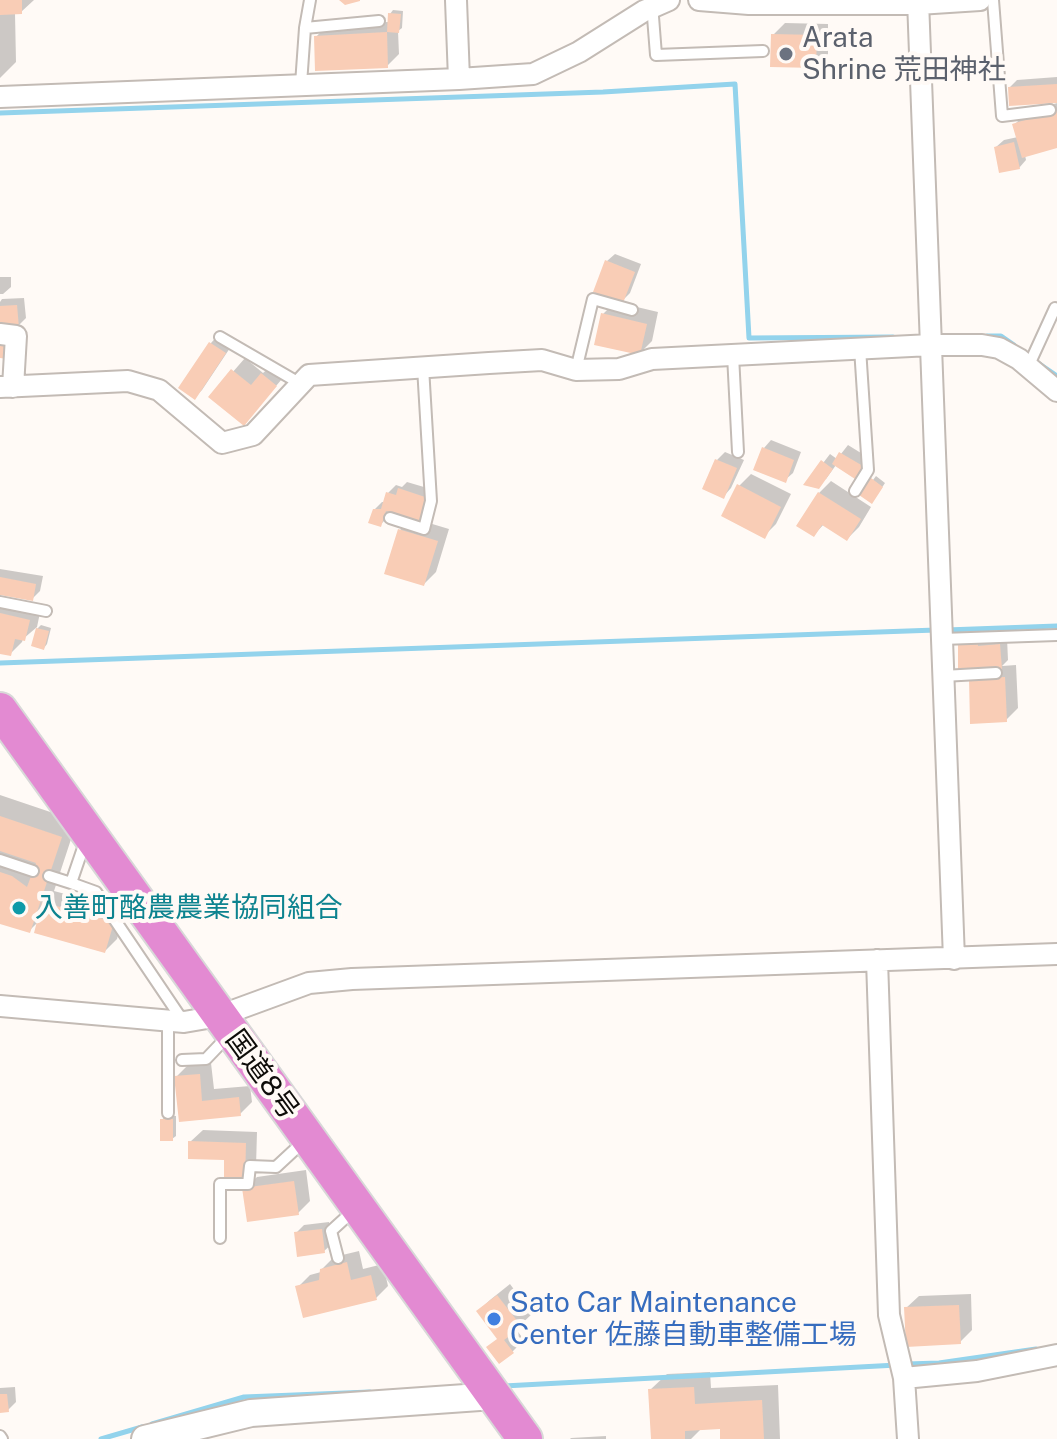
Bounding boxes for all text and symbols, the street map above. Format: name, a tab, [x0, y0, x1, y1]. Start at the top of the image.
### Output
place label: Arata Shrine 荒田神社	[802, 21, 1006, 87]
marker: Arata Shrine 荒田神社	[777, 45, 795, 63]
place label: 入善町酪農農業協同組合	[35, 891, 343, 925]
marker: 入善町酪農農業協同組合	[10, 899, 28, 917]
street label: 国道8号	[218, 1024, 306, 1126]
place label: Sato Car Maintenance Center 佐藤自動車整備工場	[510, 1286, 857, 1352]
marker: Sato Car Maintenance Center 佐藤自動車整備工場	[485, 1310, 503, 1328]

